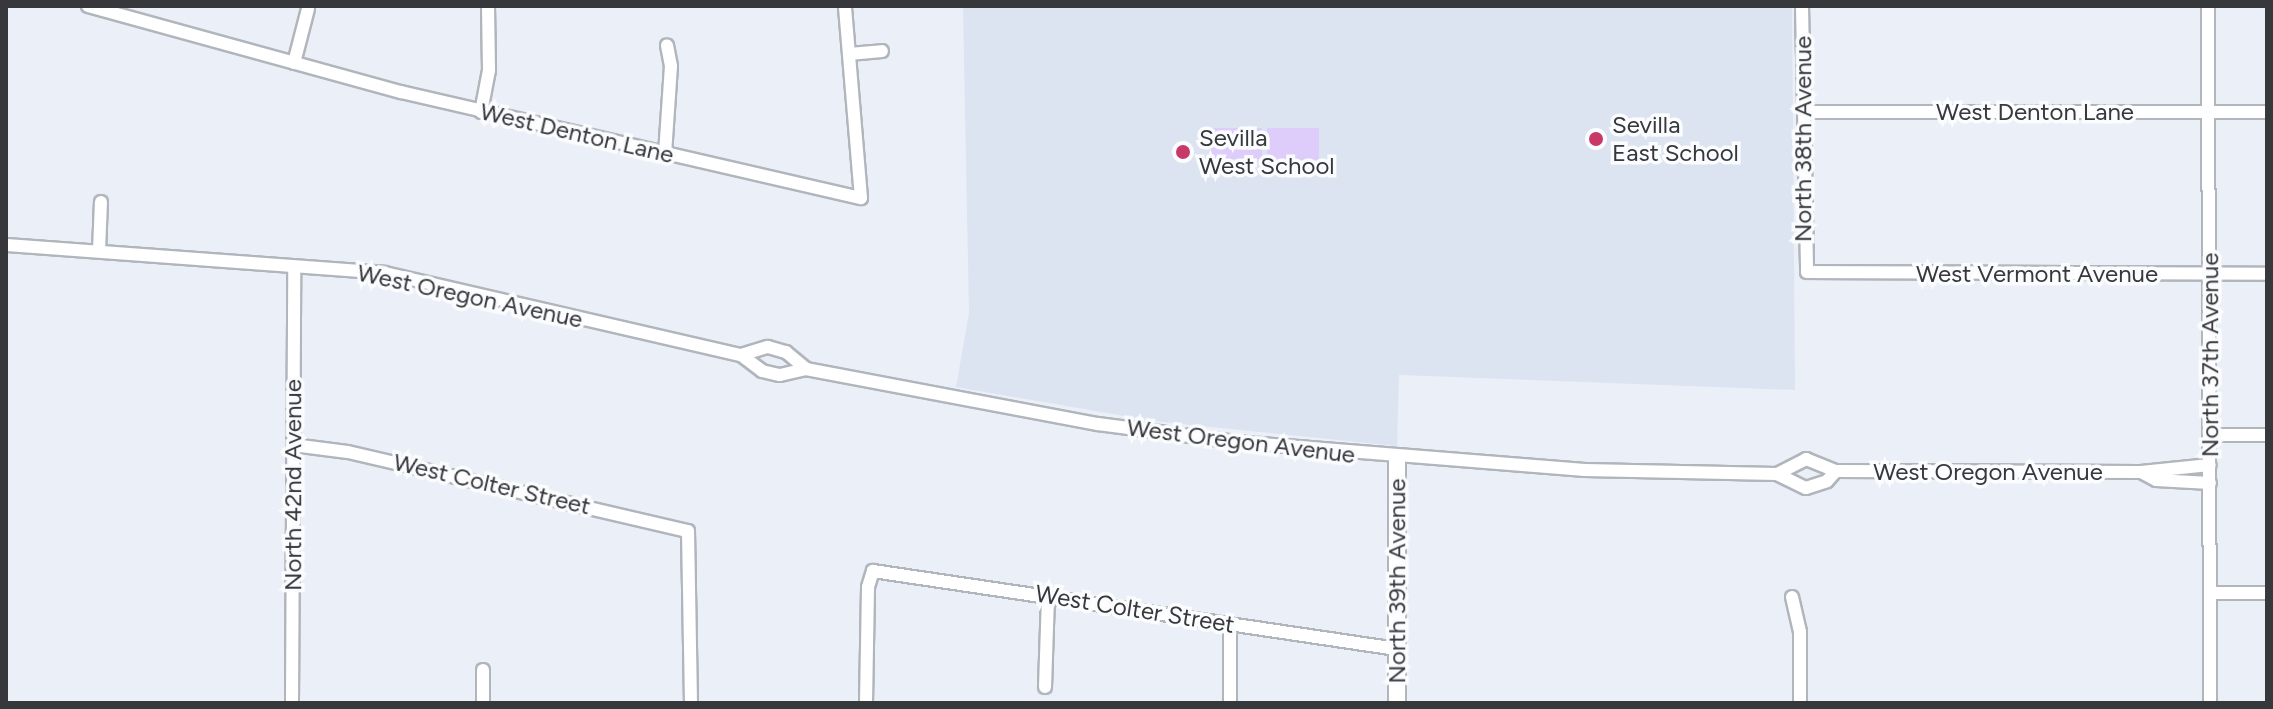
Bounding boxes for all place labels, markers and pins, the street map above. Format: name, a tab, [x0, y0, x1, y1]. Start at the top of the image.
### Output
place label: Sevilla East School	[1612, 111, 1739, 167]
place label: Sevilla West School	[1199, 124, 1335, 180]
marker: Sevilla East School	[1587, 130, 1605, 148]
marker: Sevilla West School	[1174, 143, 1192, 161]

